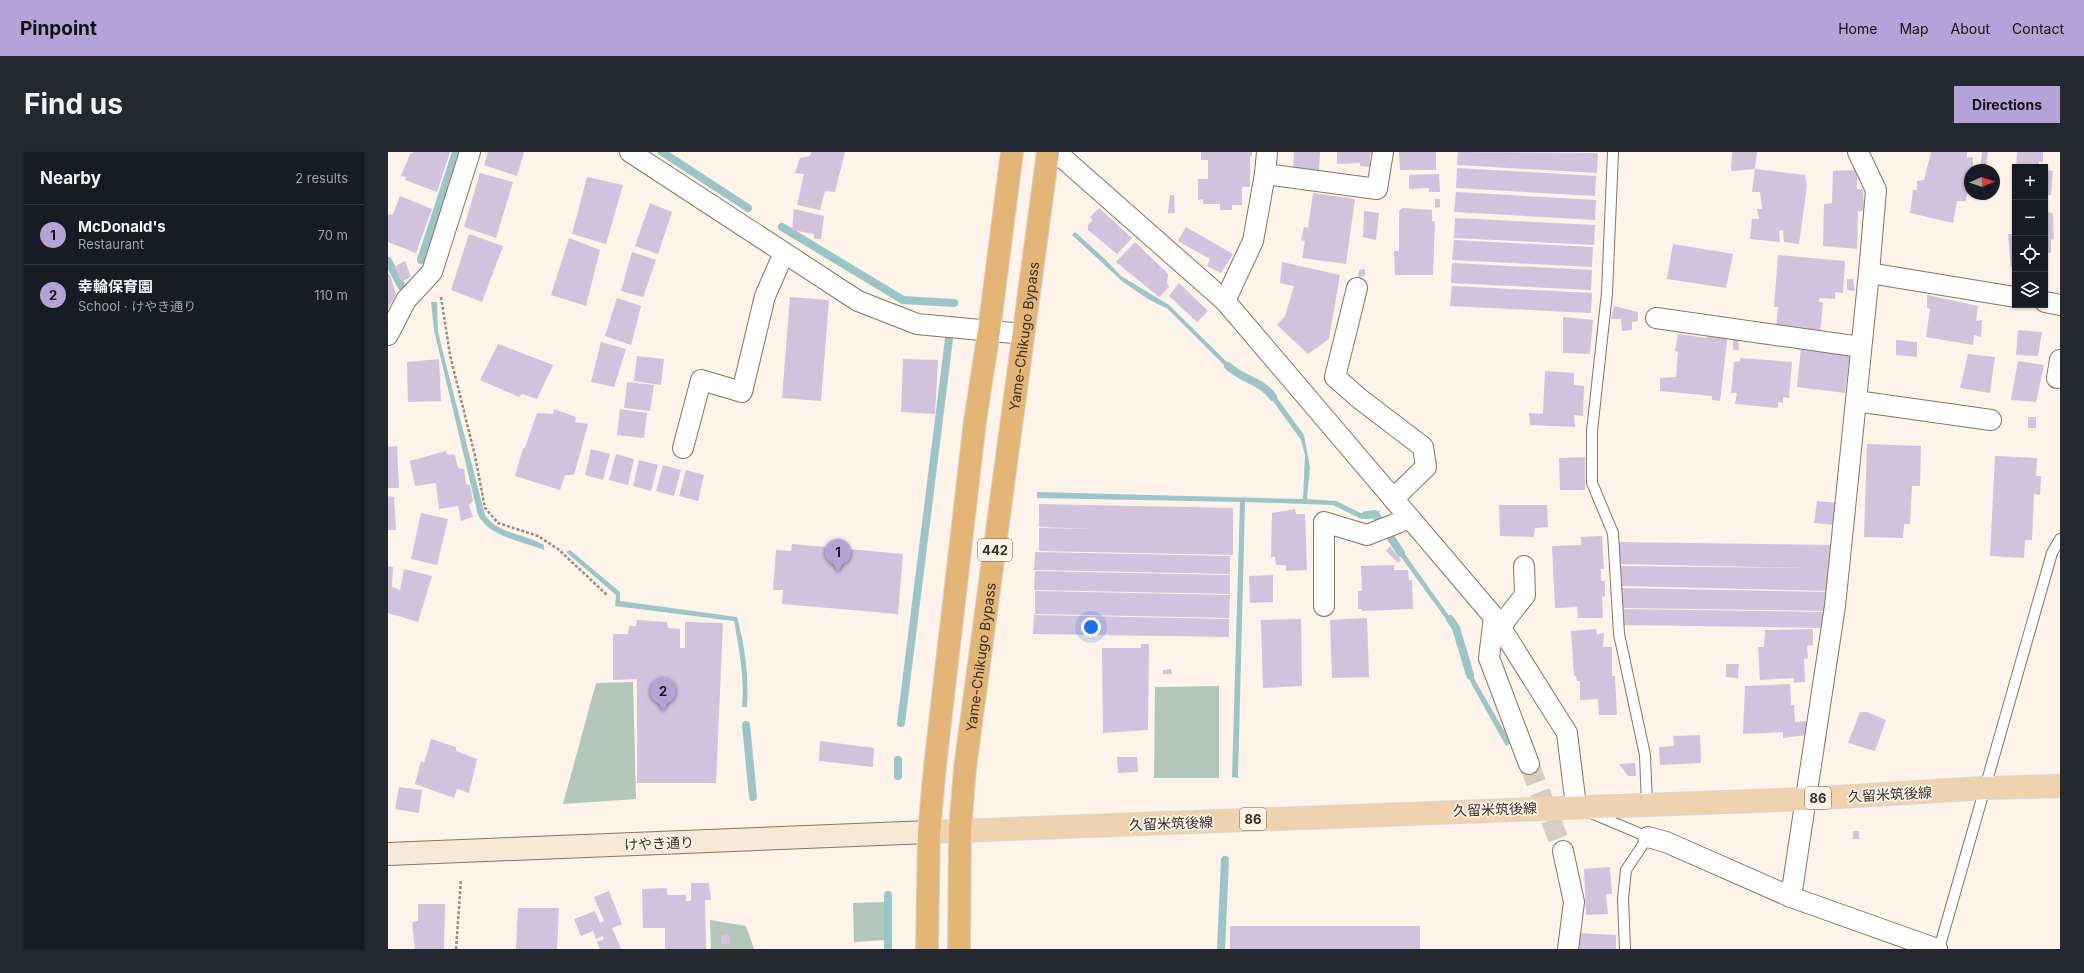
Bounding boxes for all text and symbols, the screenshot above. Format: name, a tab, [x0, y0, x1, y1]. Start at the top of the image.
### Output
text: Pinpoint	[20, 17, 97, 40]
text: Home	[1838, 20, 1877, 37]
text: Map	[1899, 20, 1929, 37]
text: About	[1951, 20, 1990, 37]
text: Contact	[2012, 20, 2064, 37]
button: Directions	[1954, 86, 2060, 123]
text: Find us	[24, 87, 123, 121]
north arrow	[1964, 164, 2000, 200]
map controls	[2012, 164, 2048, 308]
button: +	[2012, 164, 2048, 200]
text: Nearby	[40, 168, 101, 188]
text: 2 results	[295, 170, 348, 186]
button: −	[2012, 200, 2048, 236]
text: McDonald's	[78, 217, 166, 236]
text: 1	[50, 227, 56, 243]
text: 70 m	[318, 227, 348, 243]
text: Restaurant	[78, 236, 144, 252]
button: locate	[2012, 236, 2048, 272]
street label: Yame-Chikugo Bypass	[1005, 260, 1042, 412]
button: layers	[2012, 272, 2048, 308]
text: 幸輪保育園	[78, 277, 153, 296]
text: 2	[49, 287, 57, 303]
text: 110 m	[314, 287, 348, 303]
text: School · けやき通り	[78, 298, 196, 314]
pin: 1	[825, 539, 851, 572]
road number: 442	[978, 539, 1012, 561]
street label: Yame-Chikugo Bypass	[961, 581, 998, 733]
your location	[1081, 617, 1101, 637]
pin: 2	[650, 678, 676, 711]
street label: 久留米筑後線	[1848, 783, 1932, 805]
road number: 86	[1805, 787, 1831, 809]
street label: 久留米筑後線	[1453, 799, 1537, 819]
road number: 86	[1240, 808, 1266, 830]
street label: 久留米筑後線	[1129, 813, 1213, 833]
street label: けやき通り	[624, 833, 694, 853]

